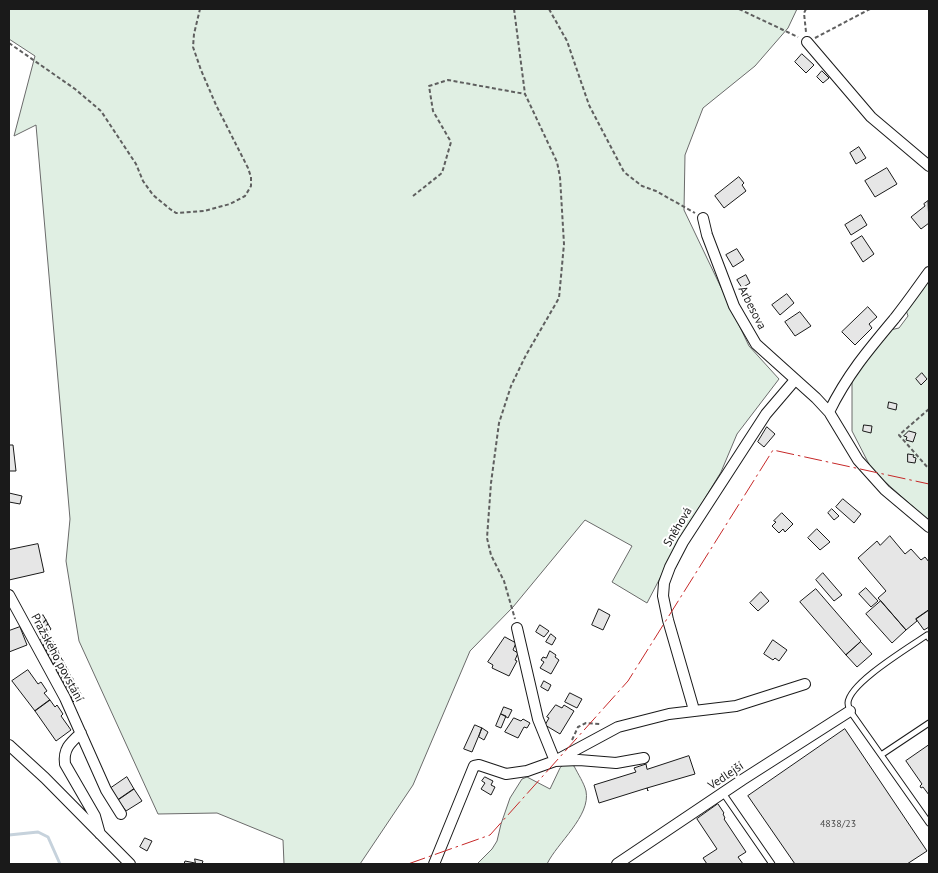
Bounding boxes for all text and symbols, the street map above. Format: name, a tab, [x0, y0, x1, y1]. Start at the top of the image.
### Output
street label: Arbesova	[735, 284, 769, 332]
street label: Sněhová	[661, 505, 695, 549]
street label: Pražského povstání	[28, 611, 86, 705]
street label: Vedlejší	[705, 759, 747, 793]
house number: 4838/23	[820, 818, 856, 830]

